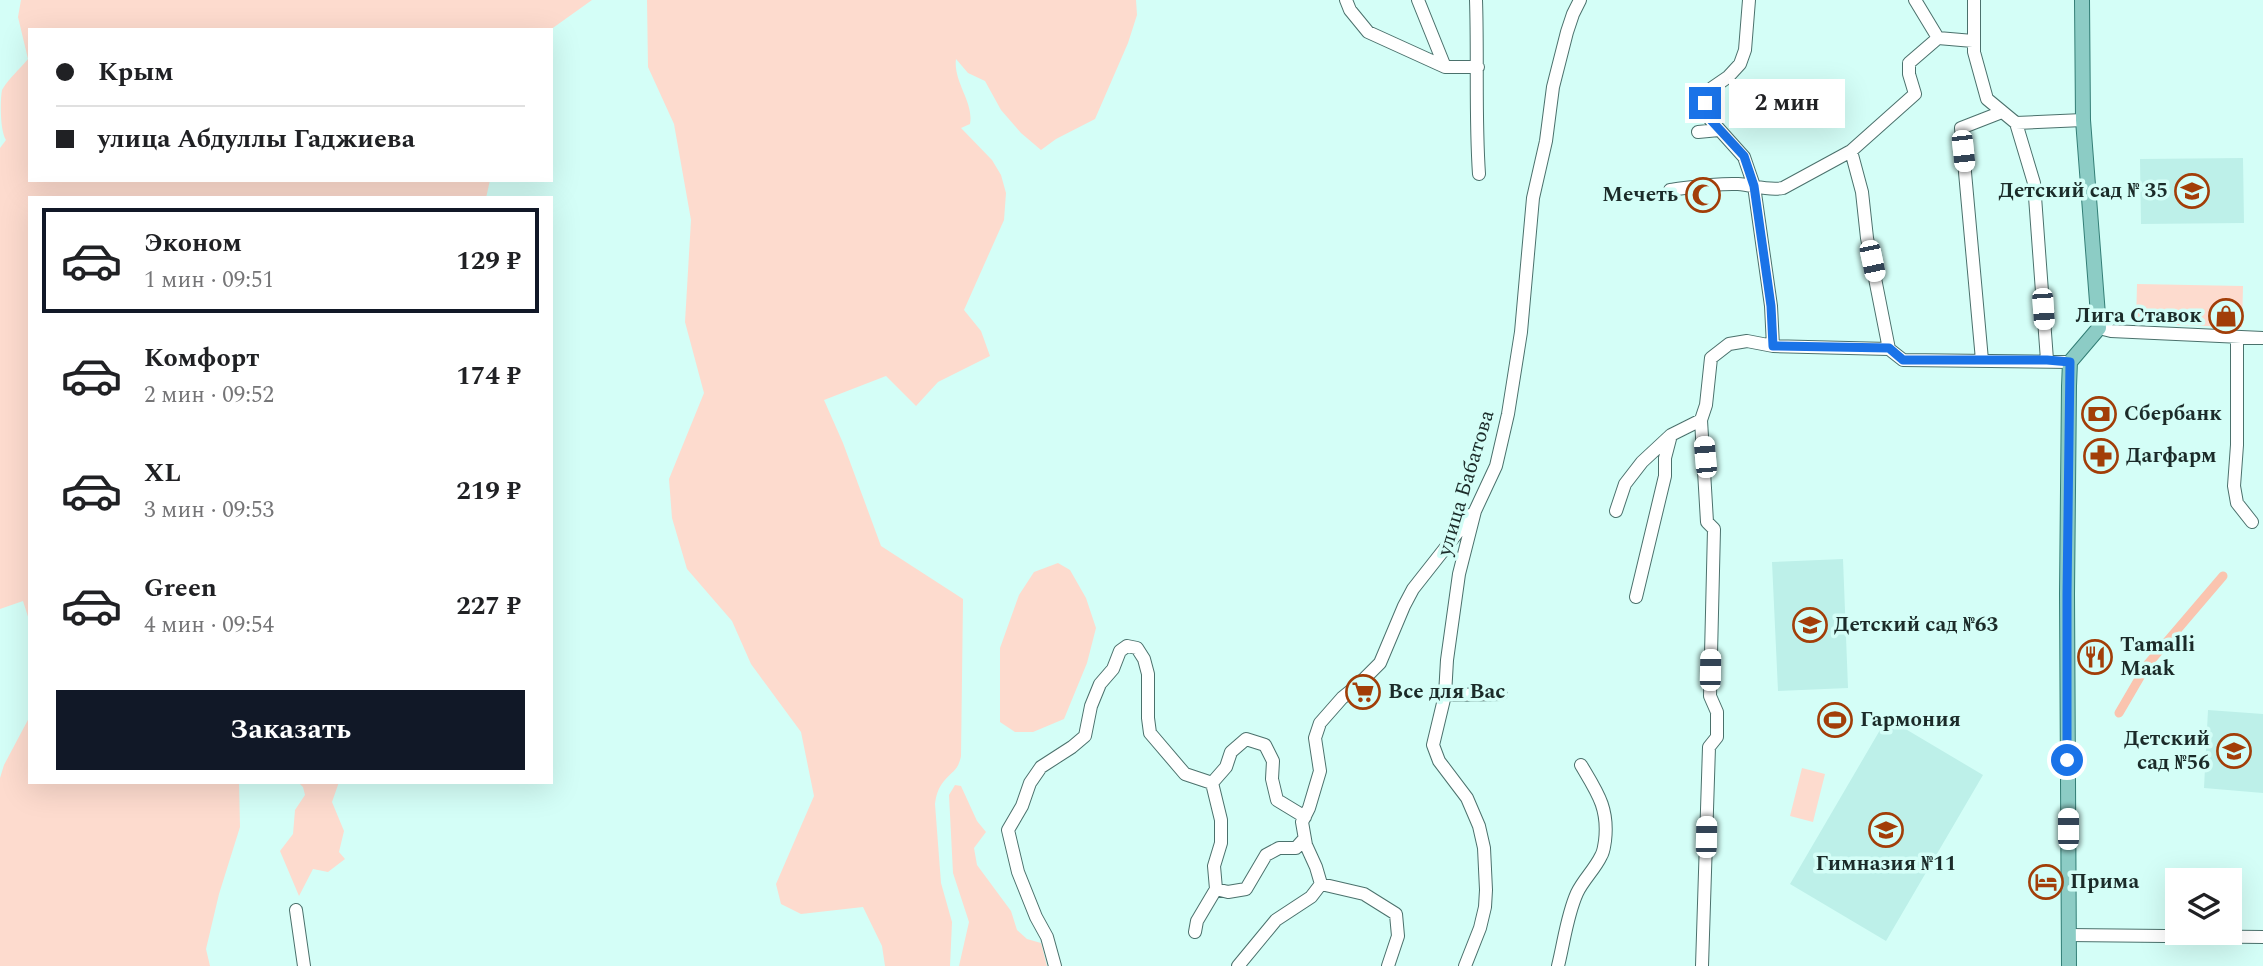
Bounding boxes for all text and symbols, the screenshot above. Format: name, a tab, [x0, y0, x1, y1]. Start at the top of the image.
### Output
text: Крым	[98, 52, 174, 92]
callout: 2 мин	[1730, 78, 1845, 128]
text: 2 мин	[1755, 86, 1819, 121]
route end	[1689, 87, 1721, 119]
text: улица Абдуллы Гаджиева	[98, 119, 415, 159]
car	[1951, 129, 1976, 173]
school or university icon: Детский сад № 35	[2173, 172, 2211, 210]
place label: Детский сад № 35	[1999, 175, 2168, 207]
mosque icon: Мечеть	[1684, 176, 1722, 214]
place label: Мечеть	[1602, 179, 1678, 211]
text: Эконом	[144, 223, 242, 263]
icon: car	[60, 229, 123, 292]
car	[1858, 238, 1887, 284]
text: 129 ₽	[456, 241, 521, 281]
text: 1 мин · 09:51	[144, 263, 274, 298]
car	[2032, 287, 2055, 331]
shop icon: Лига Ставок	[2207, 297, 2245, 335]
place label: Лига Ставок	[2075, 300, 2202, 332]
text: Комфорт	[144, 338, 259, 378]
icon: car	[60, 344, 123, 407]
text: 174 ₽	[456, 356, 521, 396]
text: 2 мин · 09:52	[144, 378, 274, 413]
bank icon: Сбербанк	[2080, 395, 2118, 433]
place label: Сбербанк	[2124, 398, 2222, 430]
street label: улица Бабатова	[1428, 405, 1504, 561]
car	[1693, 435, 1718, 479]
pharmacy icon: Дагфарм	[2082, 437, 2120, 475]
place label: Дагфарм	[2126, 440, 2217, 472]
text: XL	[144, 453, 181, 493]
icon: car	[60, 459, 123, 522]
text: 219 ₽	[456, 471, 521, 511]
text: 3 мин · 09:53	[144, 493, 274, 528]
text: Green	[144, 568, 217, 608]
icon: car	[60, 574, 123, 637]
text: 227 ₽	[456, 586, 521, 626]
school or university icon: Детский сад №63	[1791, 606, 1829, 644]
text: 4 мин · 09:54	[144, 608, 274, 643]
place label: Детский сад №63	[1834, 609, 1998, 641]
place label: Tamalli Maak	[2120, 629, 2195, 685]
restaurant icon: Tamalli Maak	[2076, 638, 2114, 676]
car	[1700, 649, 1721, 691]
supermarket icon: Все для Вас	[1344, 673, 1382, 711]
place label: Все для Вас	[1388, 676, 1506, 708]
button: Заказать	[56, 690, 525, 770]
sports icon: Гармония	[1816, 701, 1854, 739]
place label: Гармония	[1860, 704, 1961, 736]
place label: Детский сад №56	[2124, 723, 2210, 779]
school or university icon: Детский сад №56	[2215, 732, 2253, 770]
route start	[2051, 744, 2083, 776]
car	[2058, 808, 2079, 850]
school or university icon: Гимназия №11	[1867, 811, 1905, 849]
car	[1696, 816, 1717, 858]
place label: Гимназия №11	[1815, 848, 1957, 880]
hotel icon: Прима	[2027, 863, 2065, 901]
place label: Прима	[2070, 866, 2139, 898]
map controls	[2165, 868, 2242, 945]
button: layers	[2165, 868, 2242, 945]

